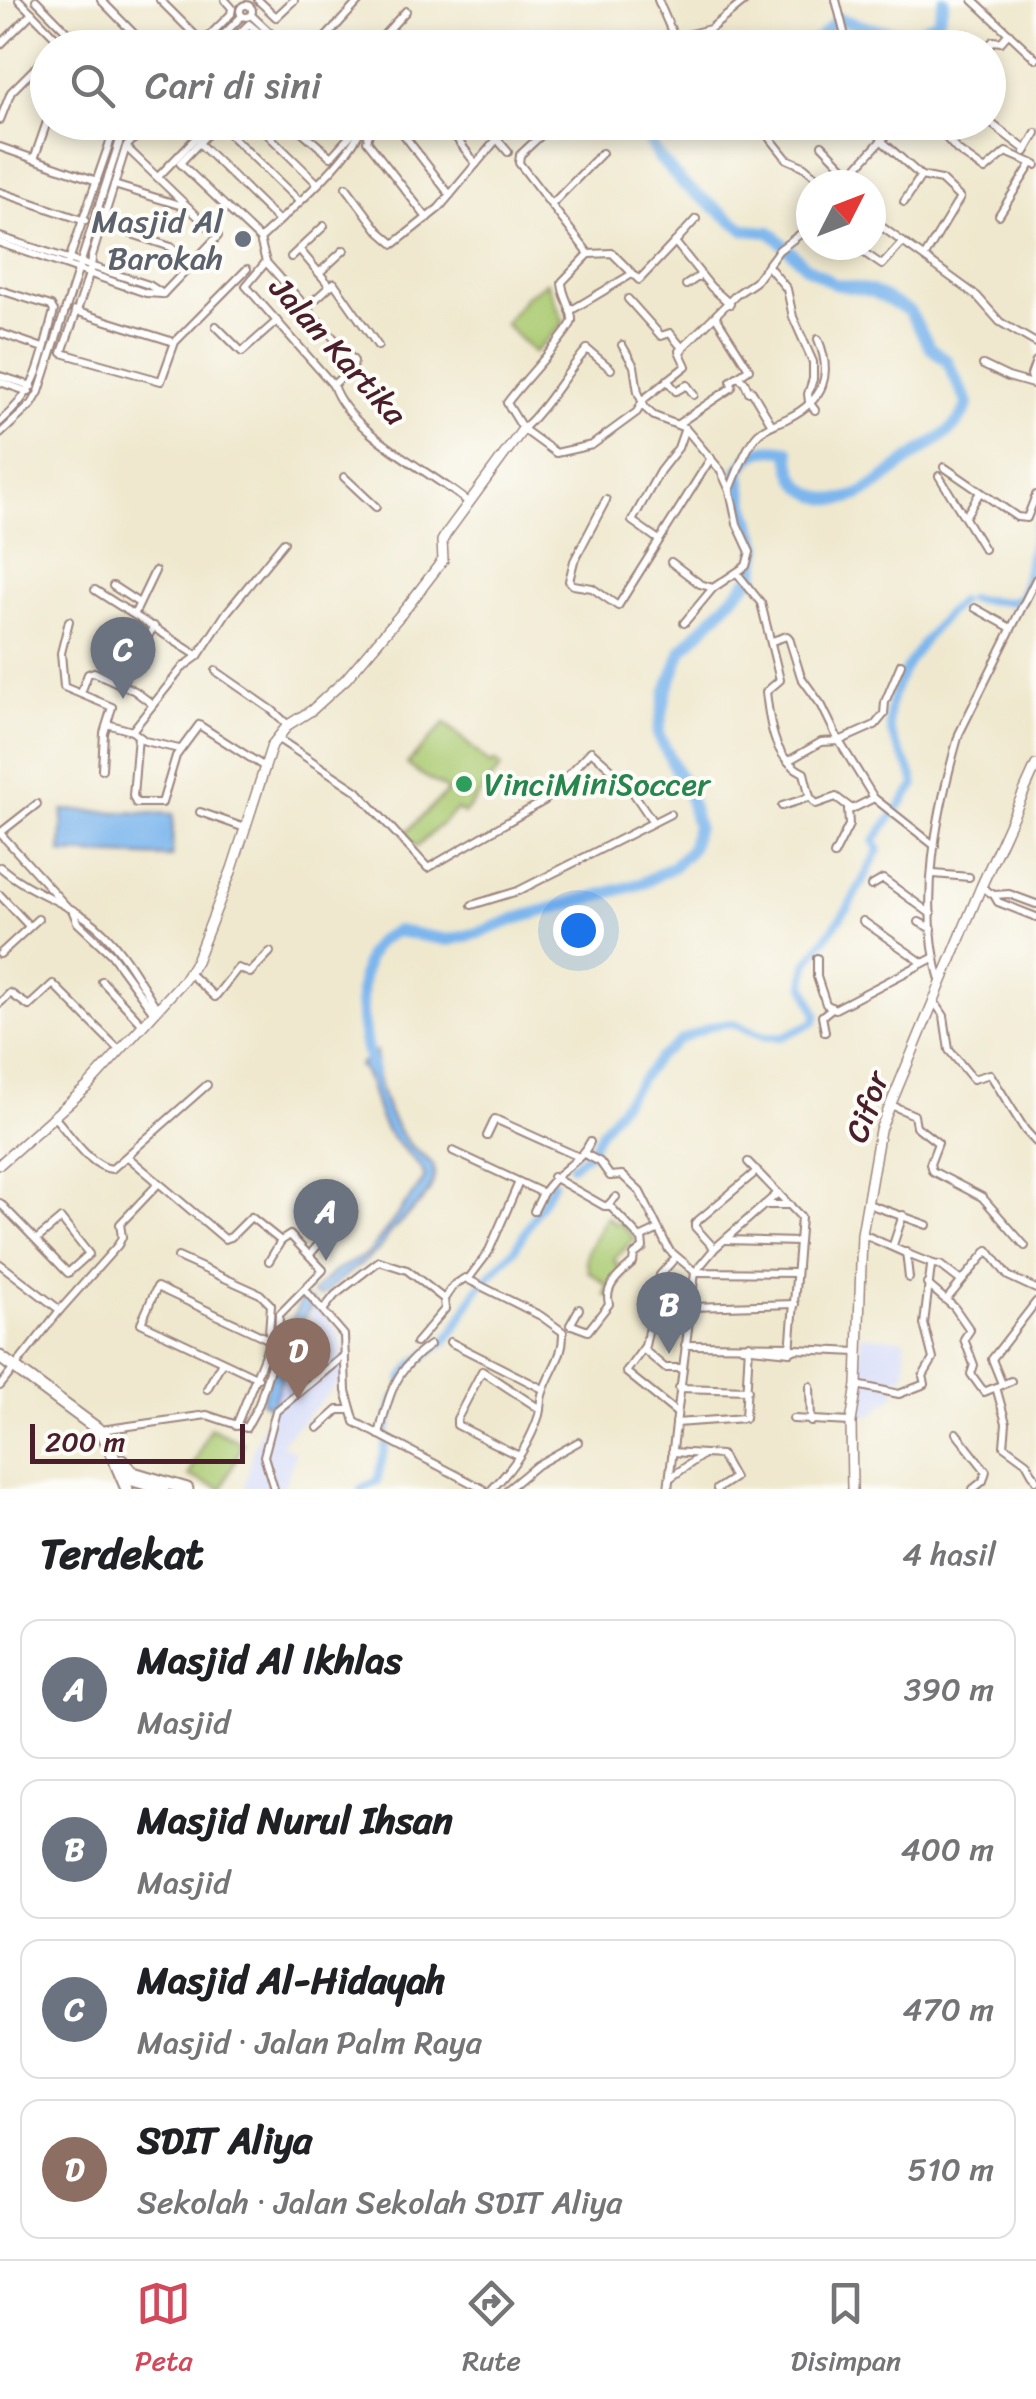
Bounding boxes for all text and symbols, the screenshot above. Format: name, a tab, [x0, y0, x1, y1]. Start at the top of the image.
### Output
search box	[30, 30, 1006, 140]
text: Cari di sini	[145, 52, 321, 119]
icon: search	[65, 58, 120, 113]
north arrow	[796, 170, 886, 260]
place label: Masjid Al Barokah	[92, 193, 224, 287]
marker: Masjid Al Barokah	[232, 228, 254, 250]
street label: Jalan Kartika	[254, 262, 422, 440]
pin: C	[90, 616, 156, 699]
place label: VinciMiniSoccer	[484, 756, 712, 813]
marker: VinciMiniSoccer	[453, 773, 475, 795]
your location	[553, 905, 604, 956]
street label: Cifor	[828, 1062, 906, 1150]
pin: A	[294, 1178, 358, 1261]
pin: B	[636, 1272, 702, 1354]
pin: D	[266, 1318, 330, 1400]
text: 200 m	[45, 1417, 125, 1466]
scale bar	[30, 1419, 245, 1464]
text: Terdekat	[40, 1517, 204, 1591]
text: 4 hasil	[902, 1526, 996, 1583]
text: Masjid Al Ikhlas	[137, 1627, 402, 1694]
text: A	[64, 1661, 85, 1718]
text: 390 m	[904, 1661, 994, 1718]
text: Masjid	[137, 1694, 230, 1751]
text: Masjid Nurul Ihsan	[137, 1787, 453, 1854]
text: B	[64, 1821, 85, 1878]
text: 400 m	[901, 1821, 994, 1878]
text: Masjid	[137, 1854, 230, 1911]
text: Masjid Al-Hidayah	[137, 1947, 446, 2014]
text: C	[65, 1981, 84, 2038]
text: 470 m	[903, 1981, 994, 2038]
text: Masjid · Jalan Palm Raya	[137, 2014, 482, 2071]
text: SDIT Aliya	[137, 2107, 312, 2174]
text: D	[65, 2141, 84, 2198]
text: 510 m	[908, 2141, 994, 2198]
text: Sekolah · Jalan Sekolah SDIT Aliya	[137, 2174, 622, 2231]
tab: Peta	[135, 2276, 193, 2385]
tab: Rute	[462, 2276, 521, 2385]
tab: Disimpan	[791, 2276, 901, 2385]

